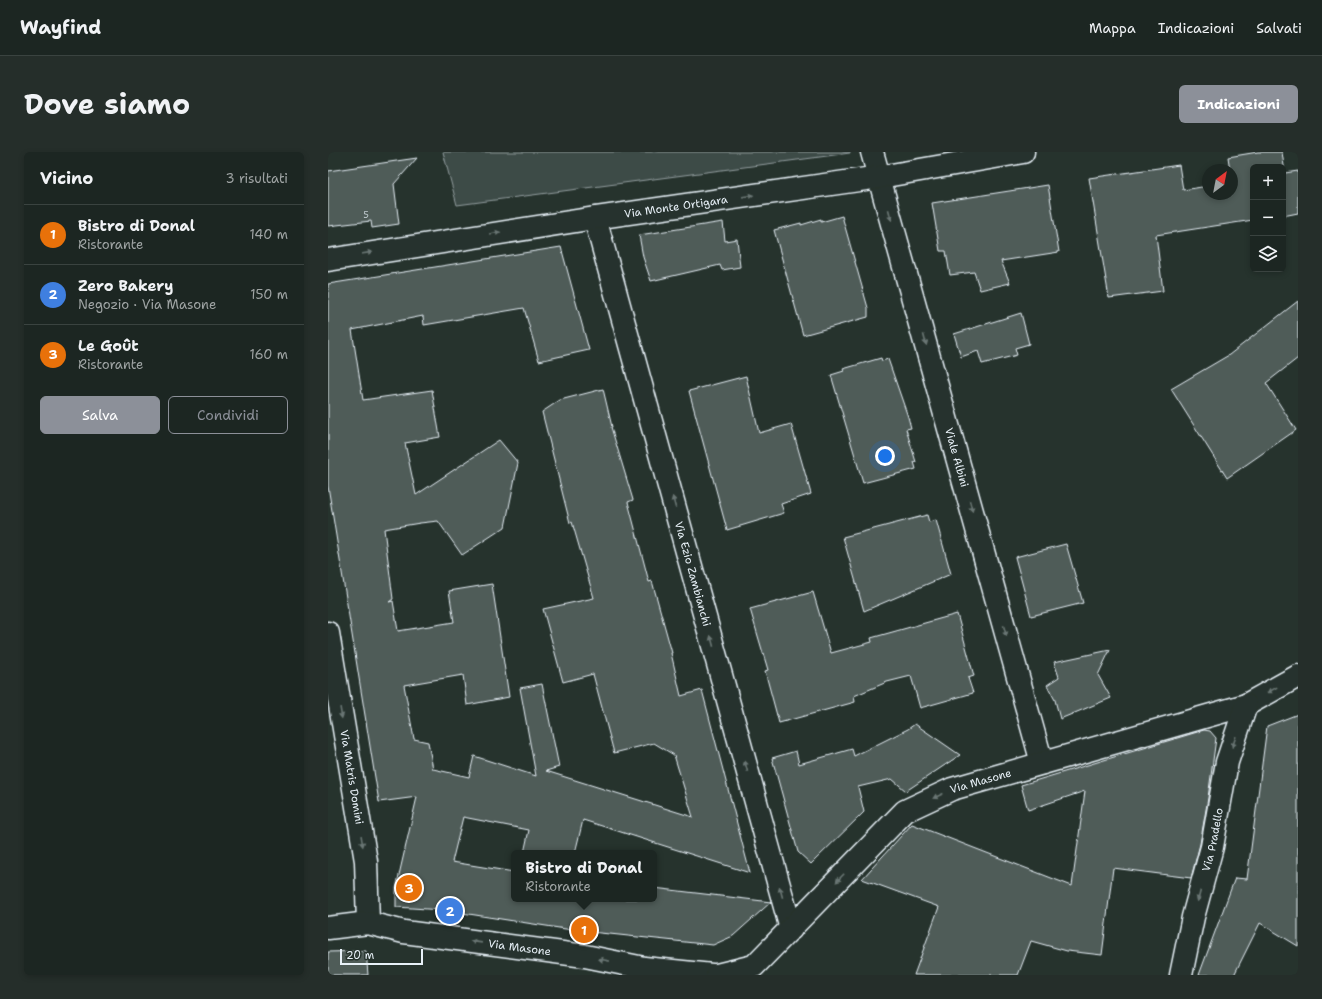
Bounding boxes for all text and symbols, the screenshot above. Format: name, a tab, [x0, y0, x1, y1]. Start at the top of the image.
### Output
text: Wayfind	[20, 15, 101, 40]
text: Mappa	[1089, 19, 1136, 37]
text: Indicazioni	[1158, 19, 1234, 37]
text: Salvati	[1256, 19, 1302, 37]
text: Dove siamo	[24, 85, 190, 123]
button: Indicazioni	[1179, 85, 1298, 123]
north arrow	[1202, 164, 1238, 200]
map controls	[1250, 164, 1286, 272]
button: +	[1250, 164, 1286, 200]
text: Vicino	[40, 167, 93, 189]
text: 3 risultati	[225, 170, 288, 187]
street label: Via Monte Ortigara	[623, 192, 729, 222]
one-way arrow	[742, 193, 754, 199]
button: −	[1250, 200, 1286, 236]
house number: 5	[363, 209, 369, 221]
one-way arrow	[887, 209, 893, 221]
text: Bistro di Donal	[78, 216, 195, 236]
text: 1	[50, 226, 56, 243]
text: 140 m	[249, 226, 288, 243]
one-way arrow	[489, 230, 501, 236]
text: Ristorante	[78, 236, 143, 253]
button: layers	[1250, 236, 1286, 272]
one-way arrow	[360, 250, 373, 256]
text: Zero Bakery	[78, 276, 173, 296]
text: 2	[48, 286, 58, 303]
text: 150 m	[250, 286, 288, 303]
text: Negozio · Via Masone	[78, 296, 216, 313]
one-way arrow	[922, 334, 928, 346]
text: Le Goût	[78, 336, 139, 356]
text: 3	[48, 346, 58, 363]
text: 160 m	[250, 346, 288, 363]
text: Ristorante	[78, 356, 143, 373]
button: Salva	[40, 396, 160, 434]
button: Condividi	[168, 396, 288, 434]
street label: Viale Albini	[941, 426, 972, 489]
your location	[875, 446, 895, 466]
one-way arrow	[670, 496, 676, 508]
one-way arrow	[968, 499, 974, 512]
street label: Via Ezio Zambianchi	[671, 520, 714, 628]
one-way arrow	[1002, 625, 1008, 637]
one-way arrow	[709, 635, 715, 647]
one-way arrow	[1266, 687, 1278, 694]
one-way arrow	[338, 707, 344, 719]
street label: Via Matris Domini	[336, 729, 367, 826]
one-way arrow	[1231, 737, 1237, 749]
one-way arrow	[743, 760, 749, 772]
street label: Via Masone	[948, 765, 1013, 797]
one-way arrow	[932, 793, 944, 799]
street label: Via Pradello	[1199, 807, 1227, 873]
one-way arrow	[359, 835, 365, 847]
popup	[511, 850, 657, 902]
text: Bistro di Donal	[526, 858, 642, 878]
pin: 3	[396, 873, 422, 903]
one-way arrow	[835, 873, 845, 883]
text: Ristorante	[526, 878, 591, 895]
one-way arrow	[778, 885, 784, 897]
one-way arrow	[1195, 890, 1201, 902]
pin: 2	[437, 896, 463, 926]
pin: 1	[571, 915, 597, 945]
street label: Via Masone	[487, 936, 552, 959]
one-way arrow	[470, 939, 482, 945]
scale bar	[340, 947, 423, 966]
text: 20 m	[346, 948, 374, 963]
one-way arrow	[598, 956, 611, 962]

